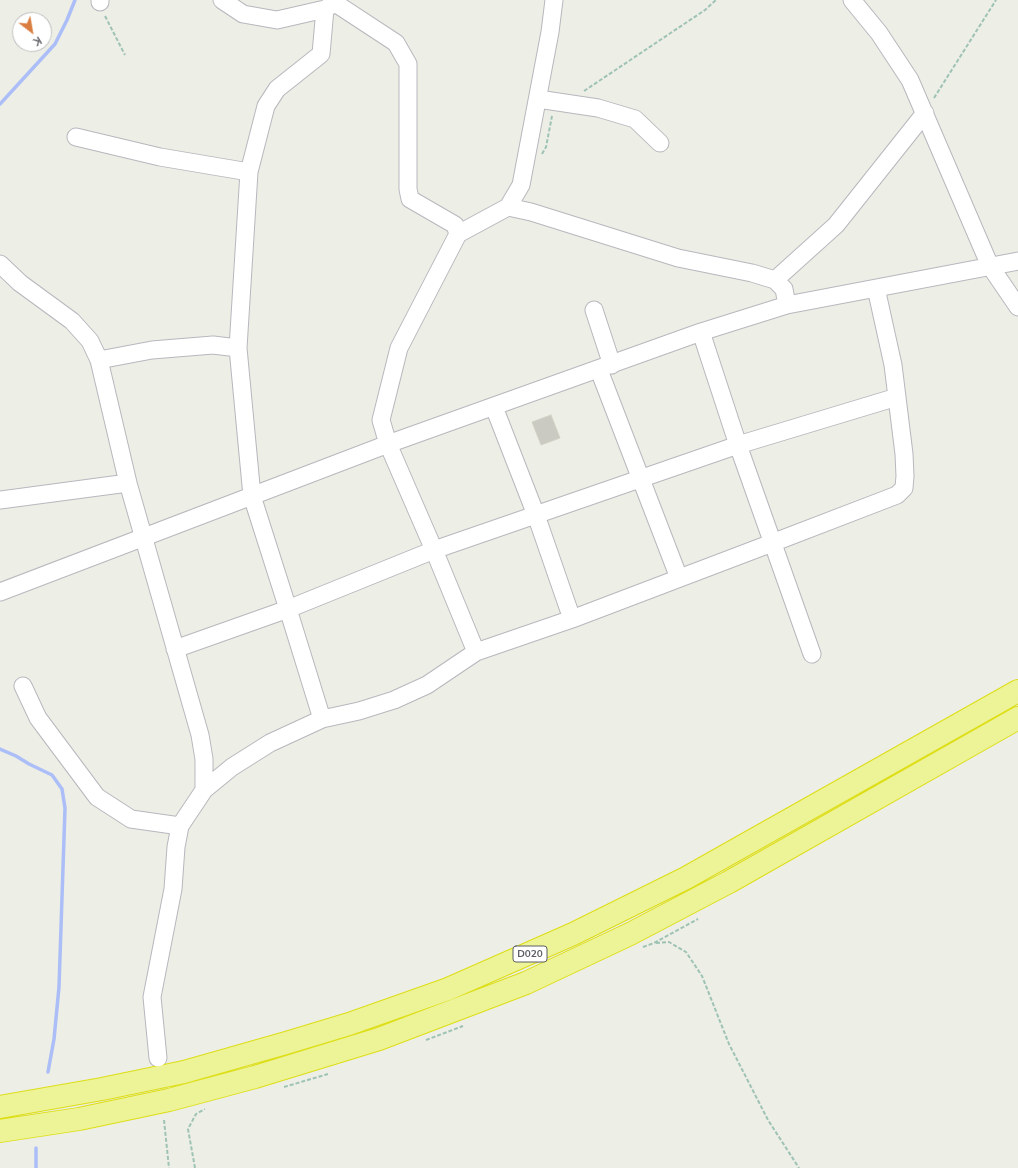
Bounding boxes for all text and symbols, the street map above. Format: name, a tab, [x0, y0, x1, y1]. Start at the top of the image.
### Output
north arrow	[12, 12, 52, 52]
text: K	[31, 34, 44, 49]
road number: D020	[513, 946, 547, 962]

